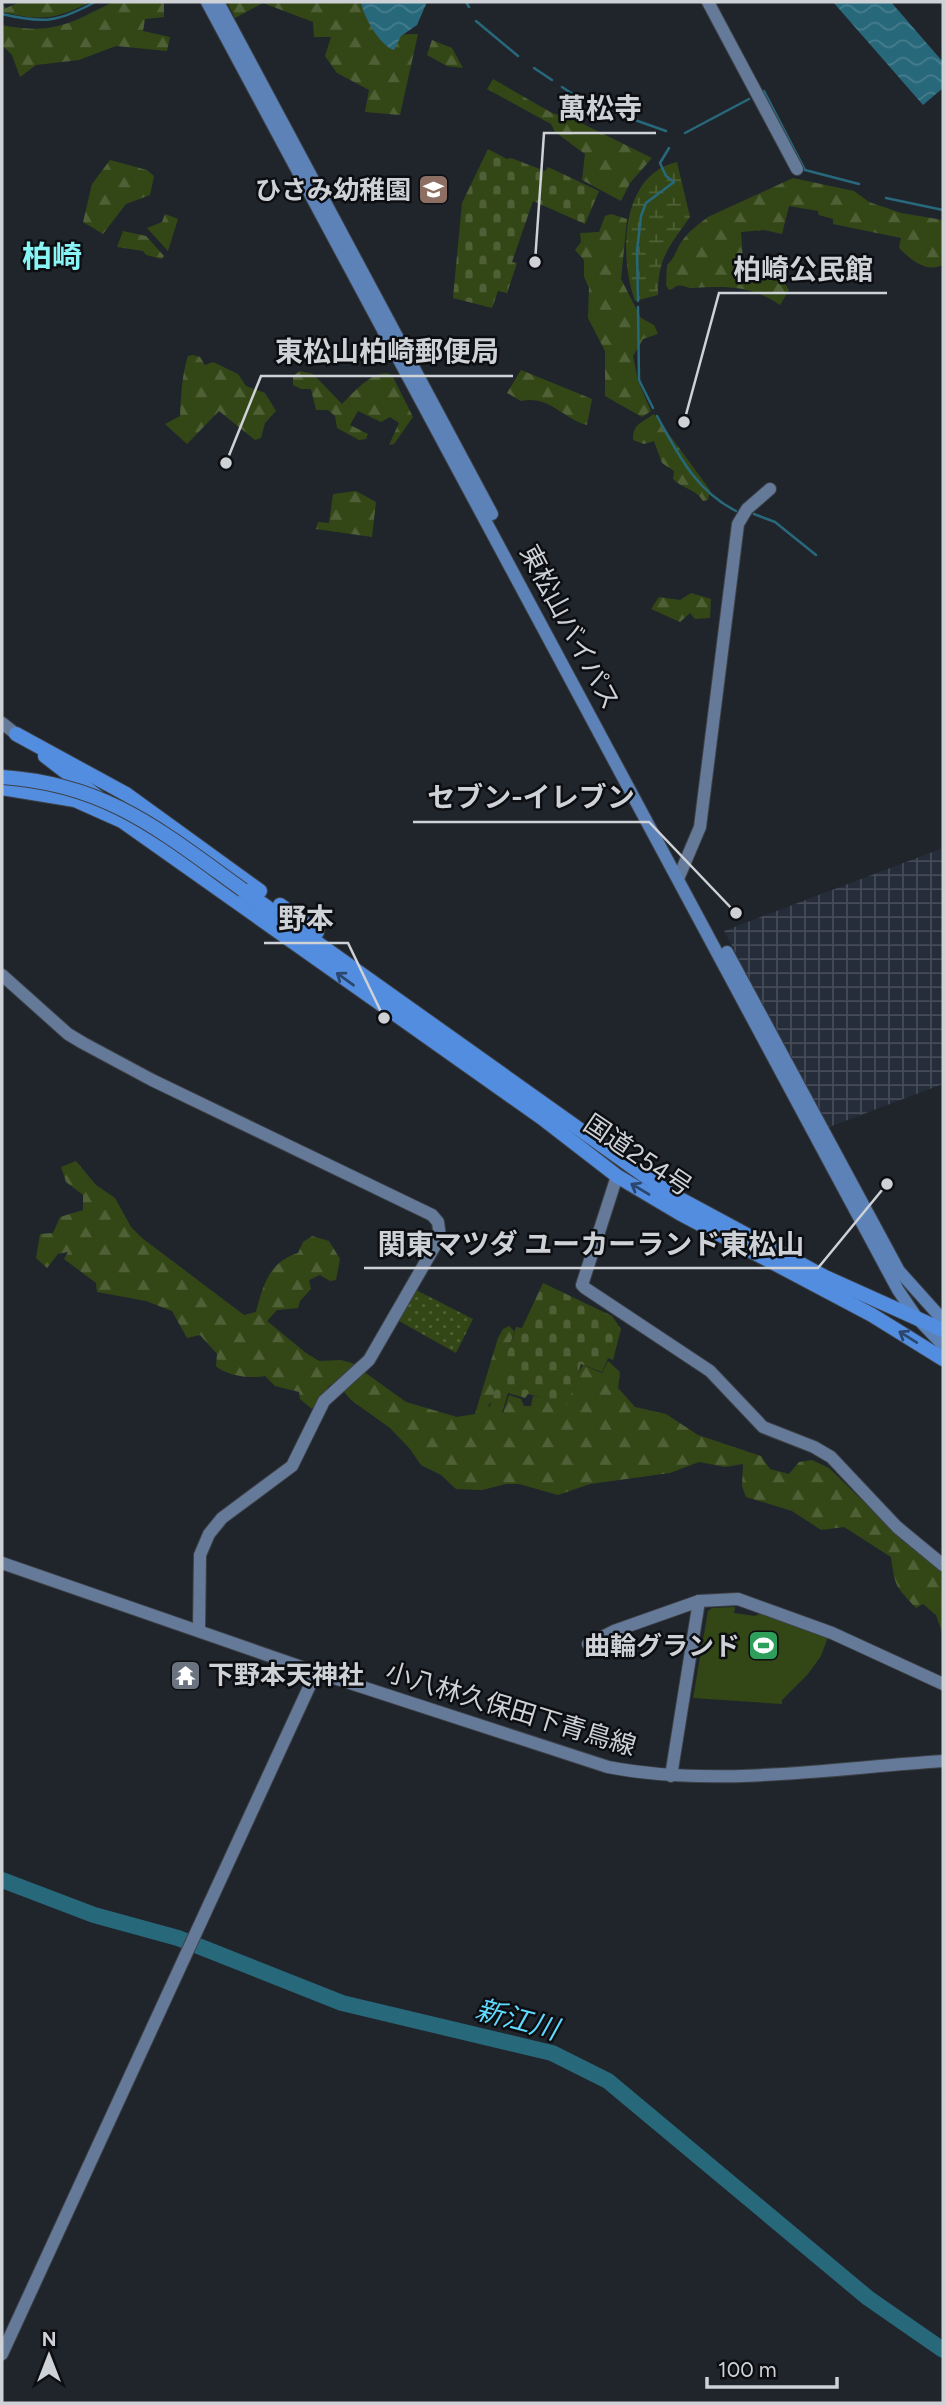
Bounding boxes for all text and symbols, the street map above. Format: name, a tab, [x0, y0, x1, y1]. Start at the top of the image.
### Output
callout: 萬松寺	[544, 84, 656, 133]
text: 萬松寺	[558, 91, 642, 125]
school or university icon: ひさみ幼稚園	[417, 173, 451, 207]
place label: ひさみ幼稚園	[255, 174, 411, 206]
district label: 柏崎	[22, 238, 82, 275]
callout: 柏崎公民館	[719, 244, 887, 293]
text: 柏崎公民館	[733, 252, 873, 286]
callout: 東松山柏崎郵便局	[261, 327, 513, 376]
text: 東松山柏崎郵便局	[275, 334, 499, 368]
street label: 東松山バイパス	[513, 539, 627, 715]
callout: セブン-イレブン	[413, 773, 649, 822]
text: セブン-イレブン	[427, 780, 635, 814]
callout: 野本	[264, 894, 348, 943]
text: 野本	[278, 901, 334, 935]
one-way arrow	[336, 972, 355, 986]
street label: 国道254号	[578, 1107, 698, 1203]
one-way arrow	[630, 1182, 650, 1196]
callout: 関東マツダ ユーカーランド東松山	[364, 1219, 818, 1268]
text: 関東マツダ ユーカーランド東松山	[378, 1227, 804, 1261]
one-way arrow	[899, 1329, 918, 1344]
sports icon: 曲輪グランド	[746, 1629, 780, 1663]
place label: 曲輪グランド	[584, 1630, 740, 1662]
street label: 小八林久保田下青鳥線	[382, 1656, 640, 1762]
temple icon: 下野本天神社	[168, 1658, 202, 1692]
place label: 下野本天神社	[208, 1659, 364, 1691]
water label: 新江川	[472, 1992, 565, 2047]
north arrow	[14, 2321, 84, 2391]
text: N	[42, 2328, 56, 2351]
scale bar	[707, 2346, 836, 2390]
text: 100 m	[718, 2357, 777, 2382]

